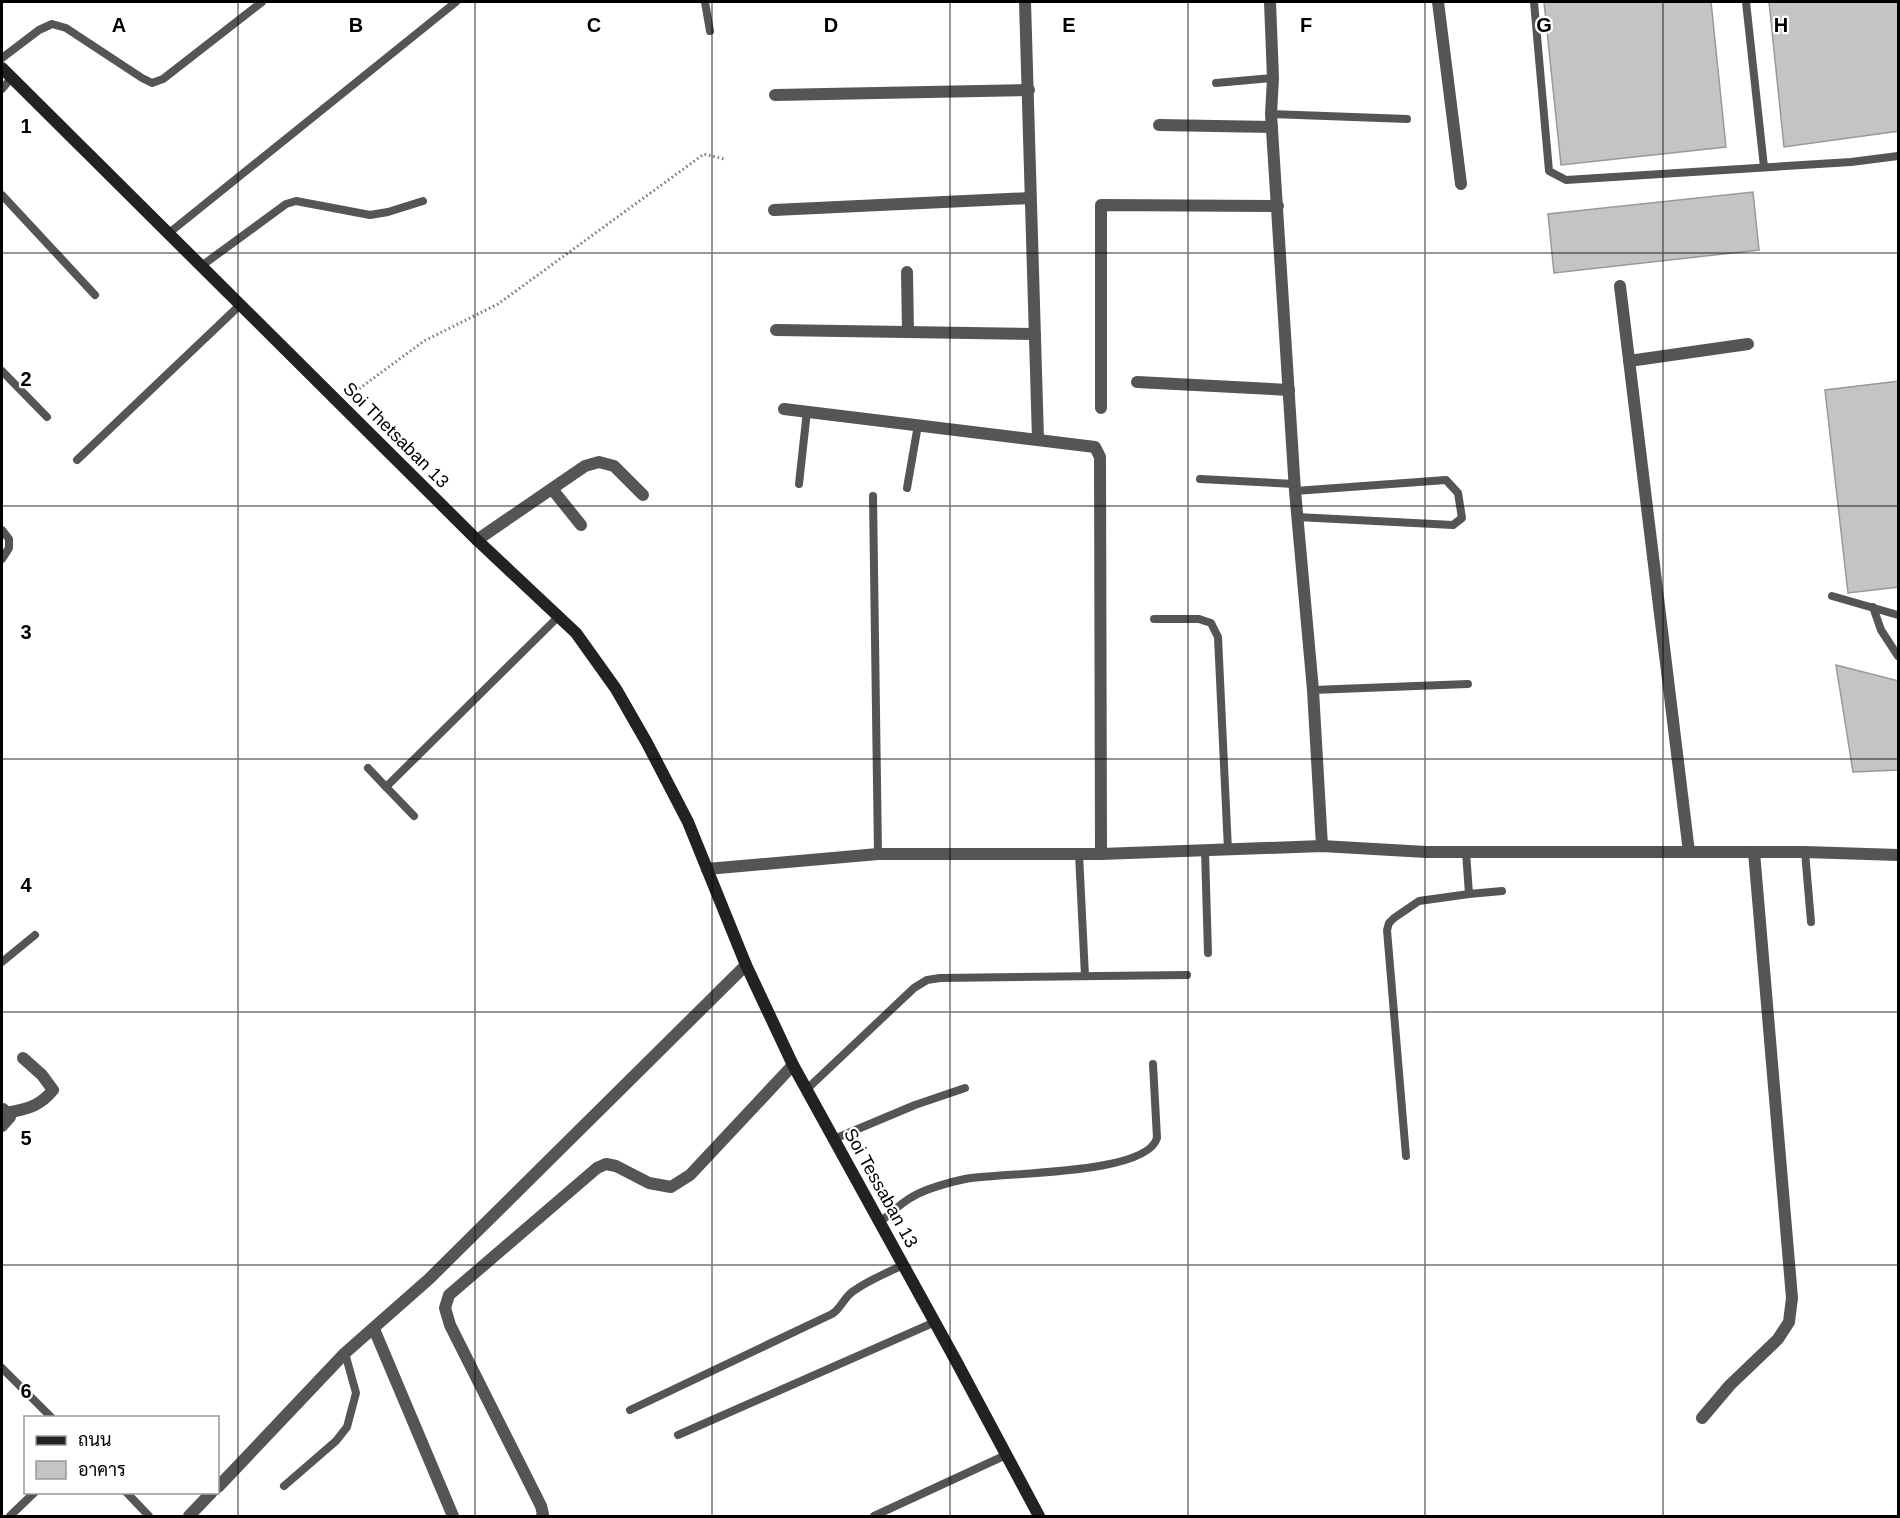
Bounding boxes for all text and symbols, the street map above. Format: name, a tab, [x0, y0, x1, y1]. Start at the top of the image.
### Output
text: A	[112, 14, 126, 36]
text: B	[349, 14, 363, 36]
text: C	[587, 14, 601, 36]
text: D	[824, 14, 838, 36]
text: E	[1062, 14, 1076, 36]
text: F	[1300, 14, 1312, 36]
text: G	[1536, 14, 1552, 36]
text: H	[1774, 14, 1788, 36]
text: 1	[20, 115, 32, 137]
text: 2	[20, 368, 32, 390]
street label: Soi Thetsaban 13	[339, 378, 453, 492]
text: 3	[20, 621, 32, 643]
text: 4	[20, 874, 32, 896]
street label: Soi Tessaban 13	[840, 1125, 922, 1251]
text: 5	[20, 1127, 32, 1149]
text: 6	[20, 1380, 32, 1402]
legend	[24, 1416, 219, 1494]
text: ถนน	[78, 1430, 111, 1450]
text: อาคาร	[78, 1460, 126, 1480]

